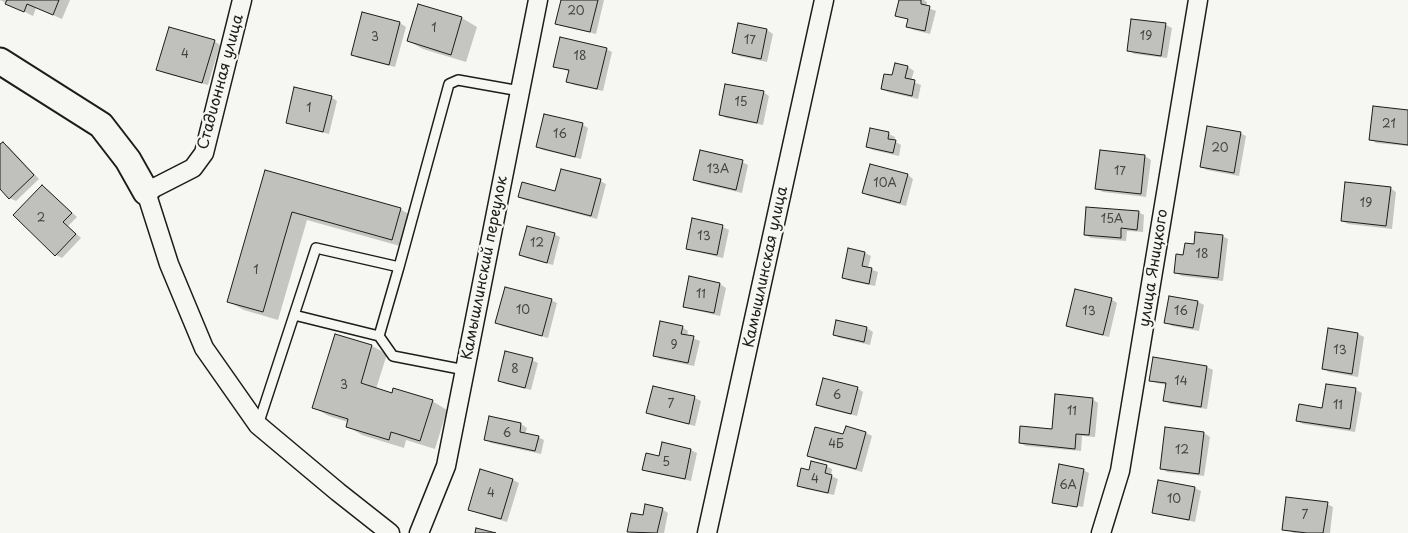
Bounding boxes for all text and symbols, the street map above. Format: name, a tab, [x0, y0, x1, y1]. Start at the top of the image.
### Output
house number: 20	[567, 5, 585, 19]
street label: Стадионная улица	[194, 13, 248, 151]
house number: 1	[431, 22, 437, 36]
house number: 19	[1140, 30, 1152, 44]
house number: 3	[371, 31, 379, 45]
house number: 17	[744, 34, 756, 48]
house number: 4	[181, 48, 189, 62]
house number: 18	[574, 50, 586, 64]
house number: 15	[734, 96, 748, 110]
house number: 1	[306, 102, 312, 116]
house number: 21	[1382, 118, 1396, 132]
house number: 16	[553, 128, 567, 142]
house number: 20	[1211, 142, 1229, 156]
house number: 13А	[707, 163, 729, 177]
house number: 17	[1114, 165, 1126, 179]
street label: Камышлинский переулок	[458, 175, 512, 361]
house number: 10А	[873, 177, 897, 191]
street label: Камышлинская улица	[740, 185, 792, 349]
house number: 19	[1360, 197, 1372, 211]
street label: улица Яницкого	[1136, 208, 1172, 328]
house number: 2	[37, 212, 45, 226]
house number: 15А	[1101, 213, 1123, 227]
house number: 13	[697, 230, 711, 244]
house number: 12	[530, 237, 544, 251]
house number: 18	[1196, 248, 1208, 262]
house number: 1	[253, 264, 259, 278]
house number: 11	[696, 288, 706, 302]
house number: 10	[516, 304, 530, 318]
house number: 13	[1082, 305, 1096, 319]
house number: 16	[1174, 305, 1188, 319]
house number: 9	[670, 339, 678, 353]
house number: 13	[1333, 344, 1347, 358]
house number: 8	[511, 363, 519, 377]
house number: 14	[1174, 375, 1188, 389]
house number: 3	[340, 379, 348, 393]
house number: 6	[833, 389, 841, 403]
house number: 7	[668, 398, 674, 412]
house number: 11	[1333, 399, 1343, 413]
house number: 11	[1067, 405, 1077, 419]
house number: 6	[503, 427, 511, 441]
house number: 4Б	[828, 438, 844, 452]
house number: 12	[1175, 444, 1189, 458]
house number: 5	[662, 456, 670, 470]
house number: 4	[811, 473, 819, 487]
house number: 6А	[1059, 479, 1077, 493]
house number: 4	[487, 487, 495, 501]
house number: 10	[1167, 493, 1181, 507]
house number: 7	[1302, 509, 1308, 523]

